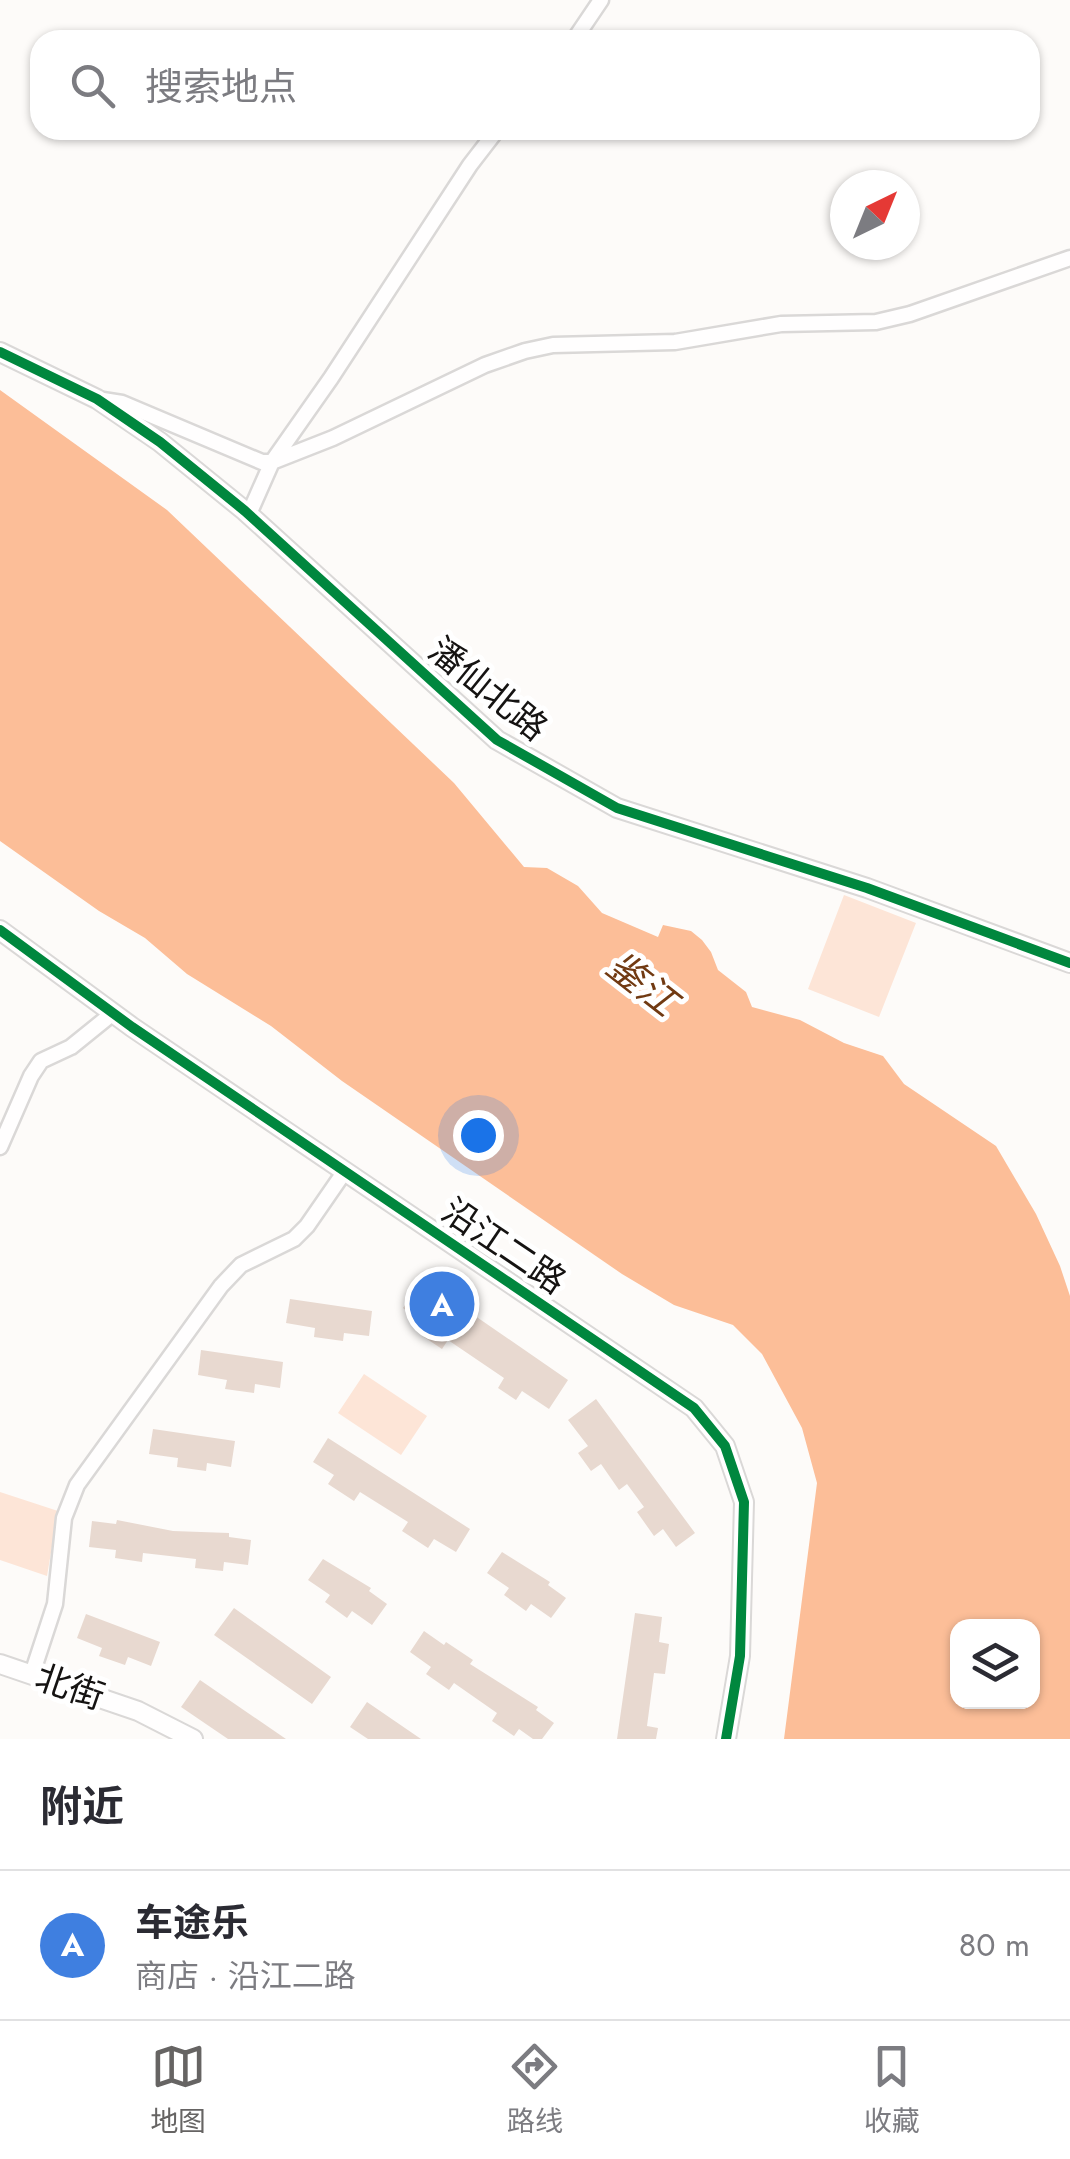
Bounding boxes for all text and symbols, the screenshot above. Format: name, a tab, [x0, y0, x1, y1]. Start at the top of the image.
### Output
search box	[30, 30, 1040, 140]
icon: search	[65, 58, 120, 113]
text: 搜索地点	[145, 59, 297, 114]
north arrow	[830, 170, 920, 260]
street label: 潘仙北路	[418, 626, 558, 752]
water label: 鉴江	[595, 939, 692, 1031]
your location	[453, 1110, 504, 1161]
street label: 沿江二路	[432, 1186, 576, 1306]
pin: A	[410, 1266, 474, 1342]
map controls	[950, 1619, 1040, 1709]
button: layers	[950, 1619, 1040, 1709]
street label: 北街	[29, 1652, 111, 1722]
text: 附近	[40, 1776, 124, 1837]
text: 车途乐	[135, 1895, 249, 1950]
text: A	[61, 1922, 84, 1968]
text: 80 m	[959, 1922, 1030, 1968]
text: 商店 · 沿江二路	[135, 1953, 356, 1999]
tab: 地图	[150, 2039, 206, 2142]
tab: 路线	[507, 2039, 563, 2142]
tab: 收藏	[864, 2039, 920, 2142]

